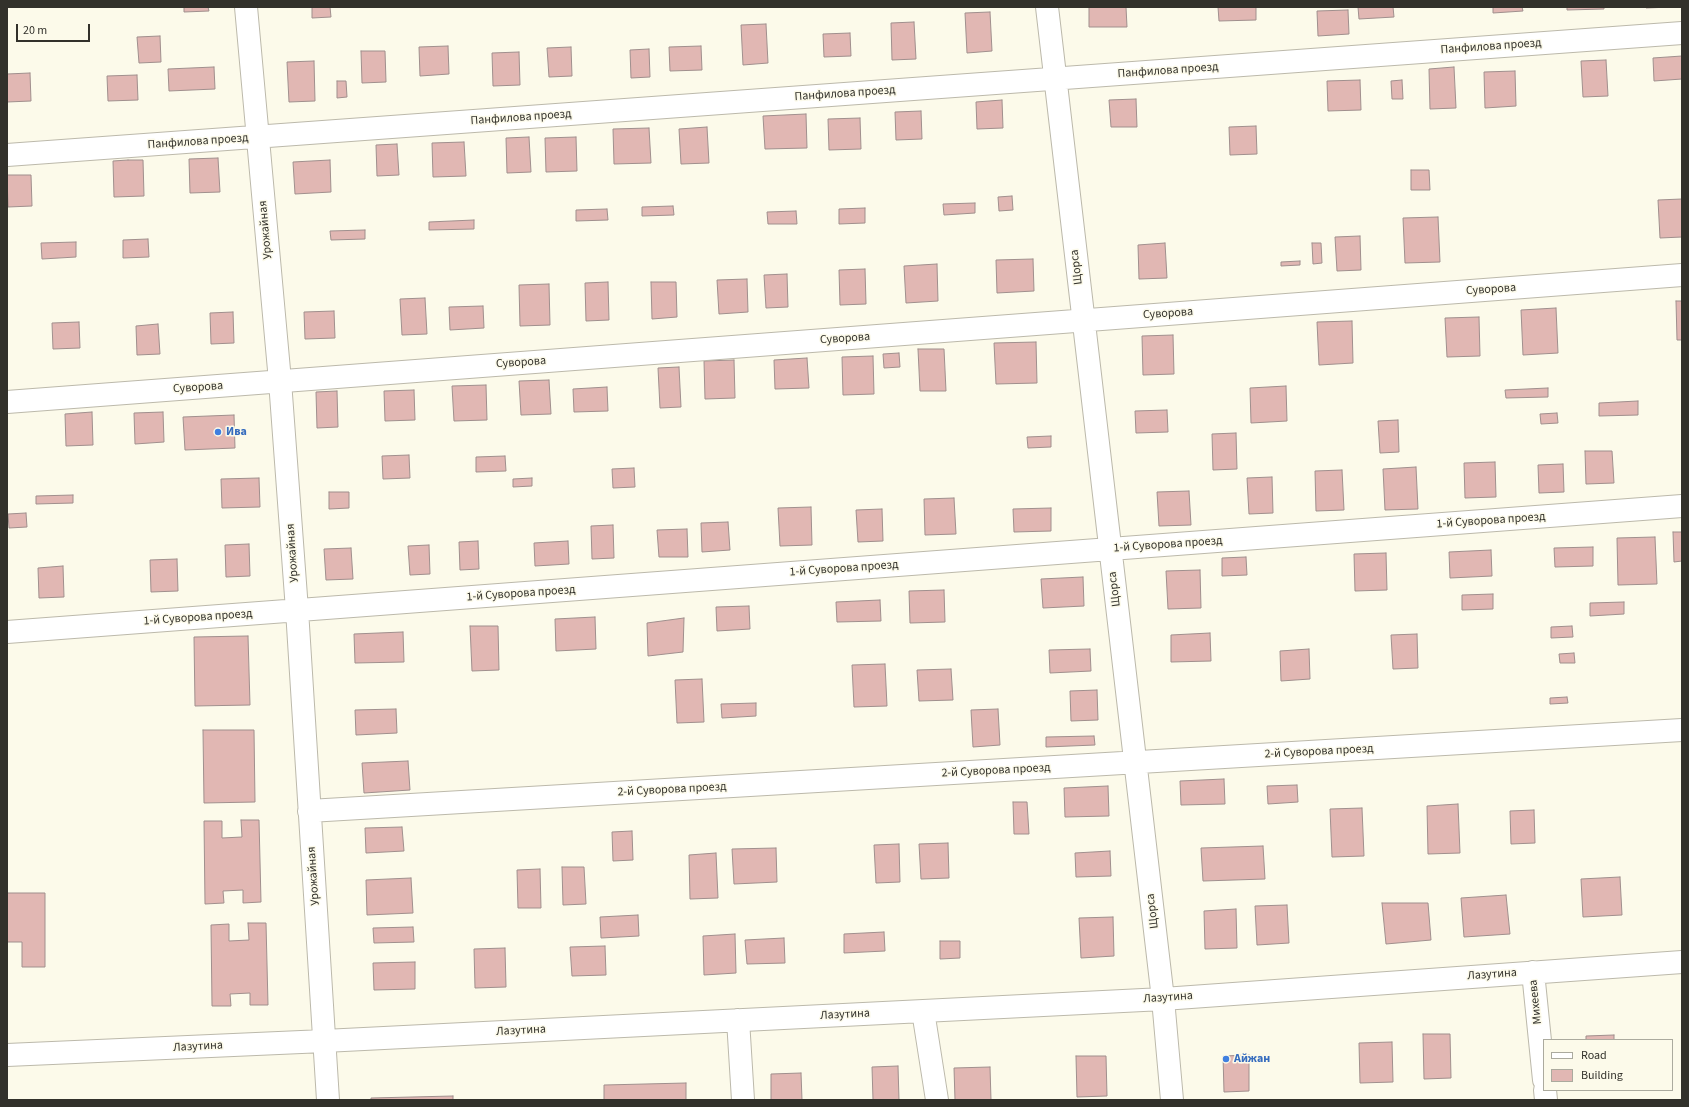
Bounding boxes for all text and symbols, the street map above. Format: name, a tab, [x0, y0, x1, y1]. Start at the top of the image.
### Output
scale bar	[18, 16, 92, 42]
text: 20 m	[23, 22, 47, 39]
street label: Панфилова проезд	[1440, 36, 1542, 58]
street label: Панфилова проезд	[1117, 60, 1219, 82]
street label: Панфилова проезд	[794, 83, 896, 105]
street label: Панфилова проезд	[470, 107, 572, 129]
street label: Панфилова проезд	[147, 131, 249, 153]
street label: Урожайная	[256, 200, 276, 260]
street label: Щорса	[1068, 249, 1086, 285]
street label: Суворова	[1465, 281, 1517, 299]
street label: Суворова	[1142, 305, 1194, 323]
street label: Суворова	[819, 330, 871, 348]
street label: Суворова	[495, 354, 547, 372]
street label: Суворова	[172, 379, 224, 397]
place label: Ива	[226, 425, 247, 439]
marker: Ива	[213, 427, 223, 437]
street label: 1-й Суворова проезд	[1436, 510, 1546, 532]
street label: Урожайная	[284, 523, 302, 583]
street label: 1-й Суворова проезд	[1113, 534, 1223, 556]
street label: 1-й Суворова проезд	[789, 558, 899, 580]
street label: Щорса	[1106, 571, 1124, 607]
street label: 1-й Суворова проезд	[466, 583, 576, 605]
street label: 1-й Суворова проезд	[143, 607, 253, 629]
street label: 2-й Суворова проезд	[1264, 742, 1374, 762]
street label: 2-й Суворова проезд	[941, 761, 1051, 781]
street label: 2-й Суворова проезд	[617, 780, 727, 800]
street label: Урожайная	[305, 846, 323, 906]
street label: Щорса	[1144, 893, 1162, 929]
street label: Лазутина	[1467, 966, 1517, 984]
street label: Михеева	[1527, 979, 1545, 1025]
street label: Лазутина	[1143, 989, 1193, 1007]
street label: Лазутина	[820, 1007, 870, 1023]
street label: Лазутина	[496, 1023, 546, 1039]
street label: Лазутина	[173, 1039, 223, 1055]
legend	[1543, 1039, 1673, 1091]
text: Road	[1581, 1047, 1607, 1064]
place label: Айжан	[1234, 1052, 1270, 1066]
marker: Айжан	[1221, 1054, 1231, 1064]
text: Building	[1581, 1067, 1623, 1084]

